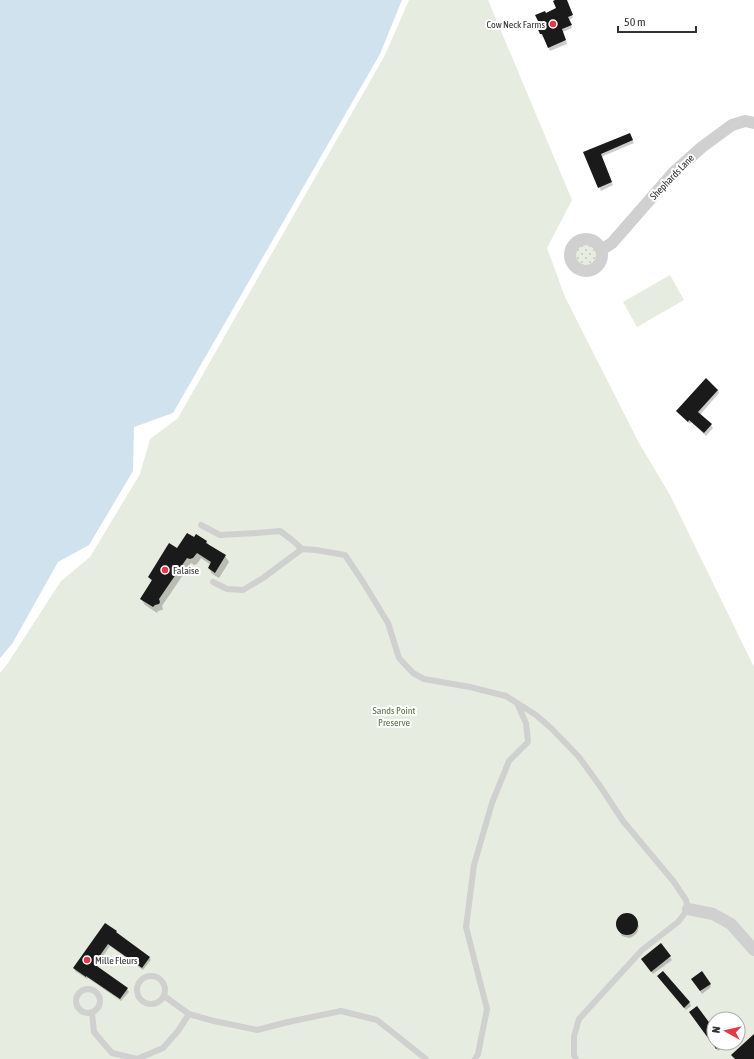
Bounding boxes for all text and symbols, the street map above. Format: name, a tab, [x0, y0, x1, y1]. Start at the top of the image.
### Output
scale bar	[618, 8, 696, 34]
text: 50 m	[624, 15, 646, 29]
place label: Cow Neck Farms	[487, 19, 545, 30]
marker: Cow Neck Farms	[548, 19, 558, 29]
street label: Shephards Lane	[648, 152, 697, 202]
marker: Falaise	[160, 565, 170, 575]
place label: Falaise	[173, 565, 200, 576]
park label: Sands Point Preserve	[373, 705, 416, 728]
marker: Mille Fleurs	[82, 955, 92, 965]
place label: Mille Fleurs	[95, 955, 138, 966]
north arrow	[706, 1011, 746, 1051]
text: N	[710, 1026, 722, 1034]

